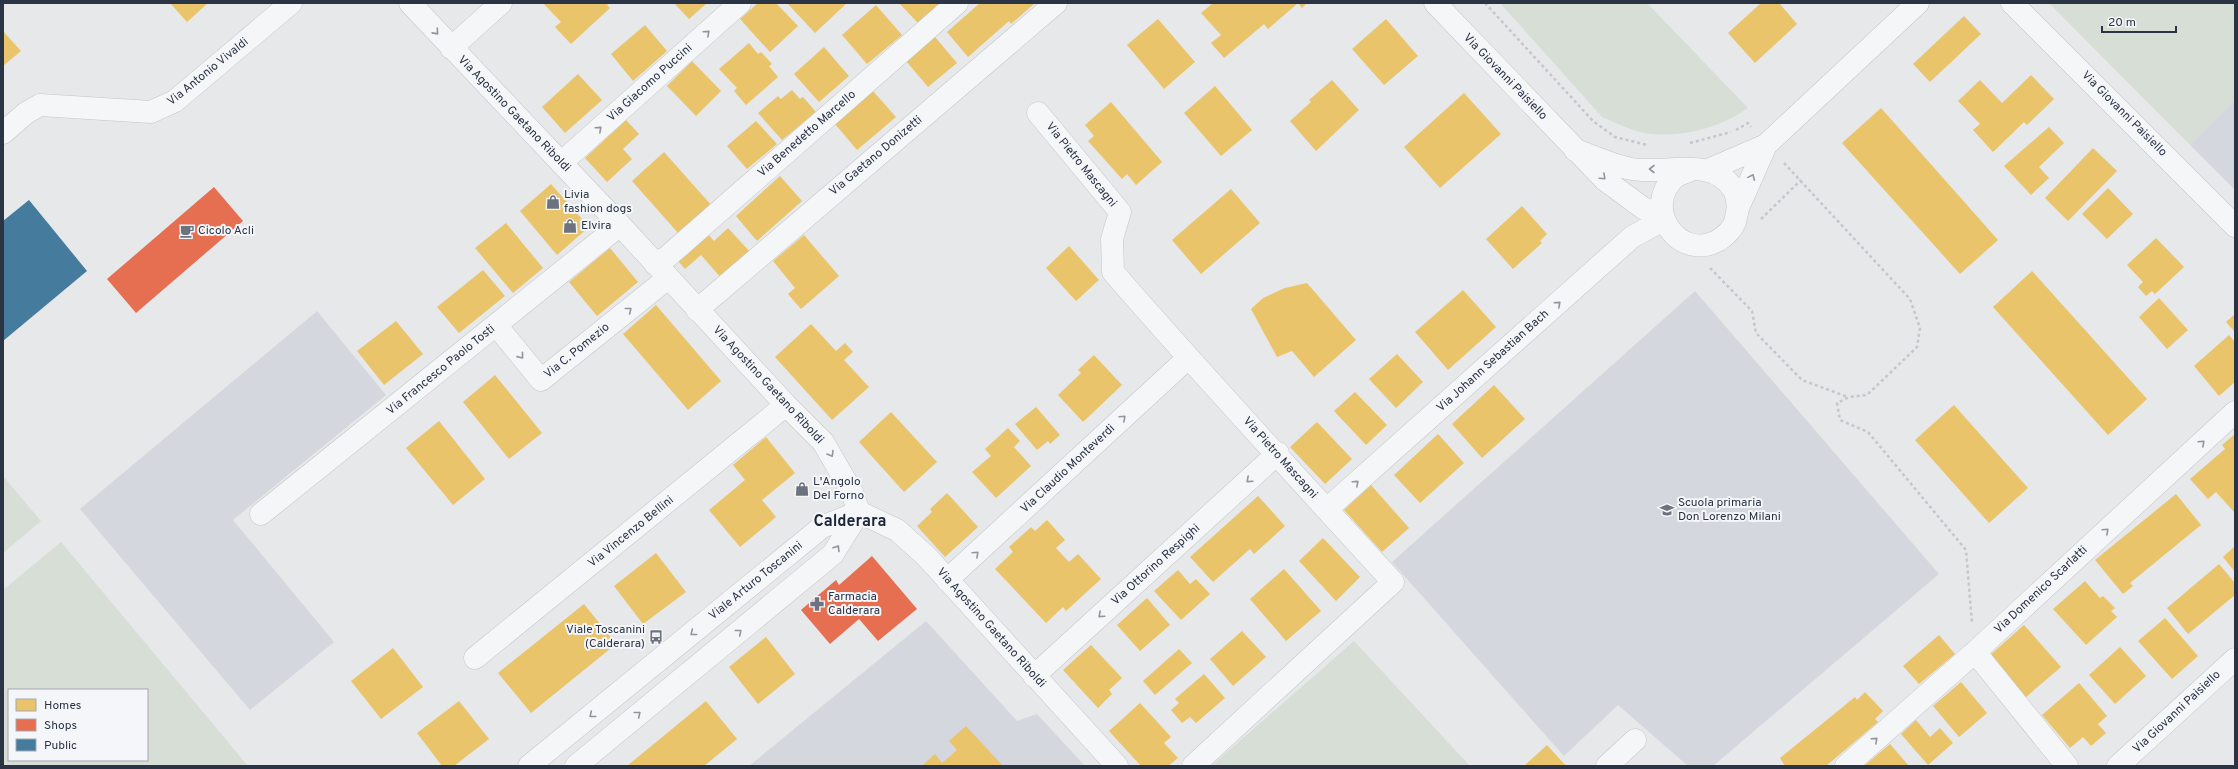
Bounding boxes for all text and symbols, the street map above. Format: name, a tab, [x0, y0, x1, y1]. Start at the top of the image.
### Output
scale bar	[2102, 8, 2176, 34]
text: 20 m	[2108, 15, 2136, 31]
one-way arrow	[432, 27, 439, 35]
one-way arrow	[702, 30, 709, 37]
street label: Via Giovanni Paisiello	[1459, 30, 1551, 124]
street label: Via Antonio Vivaldi	[164, 34, 252, 110]
street label: Via Giacomo Puccini	[604, 40, 696, 126]
street label: Via Agostino Gaetano Riboldi	[454, 52, 574, 176]
street label: Via Giovanni Paisiello	[2078, 68, 2170, 160]
street label: Via Benedetto Marcello	[755, 87, 860, 181]
street label: Via Gaetano Donizetti	[826, 112, 926, 200]
street label: Via Pietro Mascagni	[1042, 119, 1120, 211]
one-way arrow	[594, 126, 602, 133]
one-way arrow	[1649, 165, 1655, 173]
one-way arrow	[1598, 172, 1606, 180]
one-way arrow	[1747, 173, 1755, 181]
place label: Livia fashion dogs	[564, 187, 632, 217]
shop icon: Livia fashion dogs	[545, 194, 561, 210]
shop icon: Elvira	[562, 218, 578, 234]
place label: Elvira	[581, 218, 611, 234]
cafe icon: Cicolo Acli	[179, 223, 195, 239]
place label: Cicolo Acli	[198, 223, 254, 239]
one-way arrow	[1553, 301, 1560, 308]
street label: Via Johann Sebastian Bach	[1433, 306, 1553, 416]
one-way arrow	[624, 308, 631, 315]
street label: Via C. Pomezio	[541, 319, 613, 382]
street label: Via Francesco Paolo Tosti	[383, 321, 499, 419]
street label: Via Agostino Gaetano Riboldi	[709, 322, 827, 448]
one-way arrow	[516, 351, 523, 358]
street label: Via Pietro Mascagni	[1239, 414, 1321, 502]
one-way arrow	[1118, 415, 1126, 423]
street label: Via Claudio Monteverdi	[1017, 421, 1119, 517]
one-way arrow	[2197, 440, 2205, 447]
one-way arrow	[826, 450, 833, 457]
place label: L'Angolo Del Forno	[813, 474, 864, 504]
one-way arrow	[1246, 475, 1254, 482]
shop icon: L'Angolo Del Forno	[794, 481, 810, 497]
one-way arrow	[1351, 481, 1358, 488]
street label: Via Vincenzo Bellini	[585, 492, 677, 572]
place label: Scuola primaria Don Lorenzo Milani	[1678, 495, 1781, 525]
school or university icon: Scuola primaria Don Lorenzo Milani	[1659, 502, 1675, 518]
district label: Calderara	[814, 512, 886, 532]
street label: Via Ottorino Respighi	[1108, 521, 1204, 609]
one-way arrow	[2101, 528, 2109, 535]
street label: Viale Arturo Toscanini	[706, 538, 806, 624]
street label: Via Domenico Scarlatti	[1991, 543, 2091, 637]
one-way arrow	[832, 545, 839, 552]
one-way arrow	[971, 551, 979, 558]
street label: Via Agostino Gaetano Riboldi	[933, 565, 1049, 691]
place label: Farmacia Calderara	[828, 589, 880, 619]
pharmacy icon: Farmacia Calderara	[809, 596, 825, 612]
one-way arrow	[1098, 610, 1106, 617]
place label: Viale Toscanini (Calderara)	[566, 622, 645, 652]
one-way arrow	[690, 628, 698, 635]
bus stop icon: Viale Toscanini (Calderara)	[648, 629, 664, 645]
one-way arrow	[734, 629, 741, 636]
street label: Via Giovanni Paisiello	[2130, 667, 2225, 757]
legend	[8, 689, 148, 761]
text: Homes	[44, 698, 81, 714]
one-way arrow	[590, 710, 597, 717]
one-way arrow	[634, 712, 641, 719]
text: Shops	[44, 718, 77, 734]
one-way arrow	[1870, 737, 1878, 745]
text: Public	[44, 738, 77, 754]

